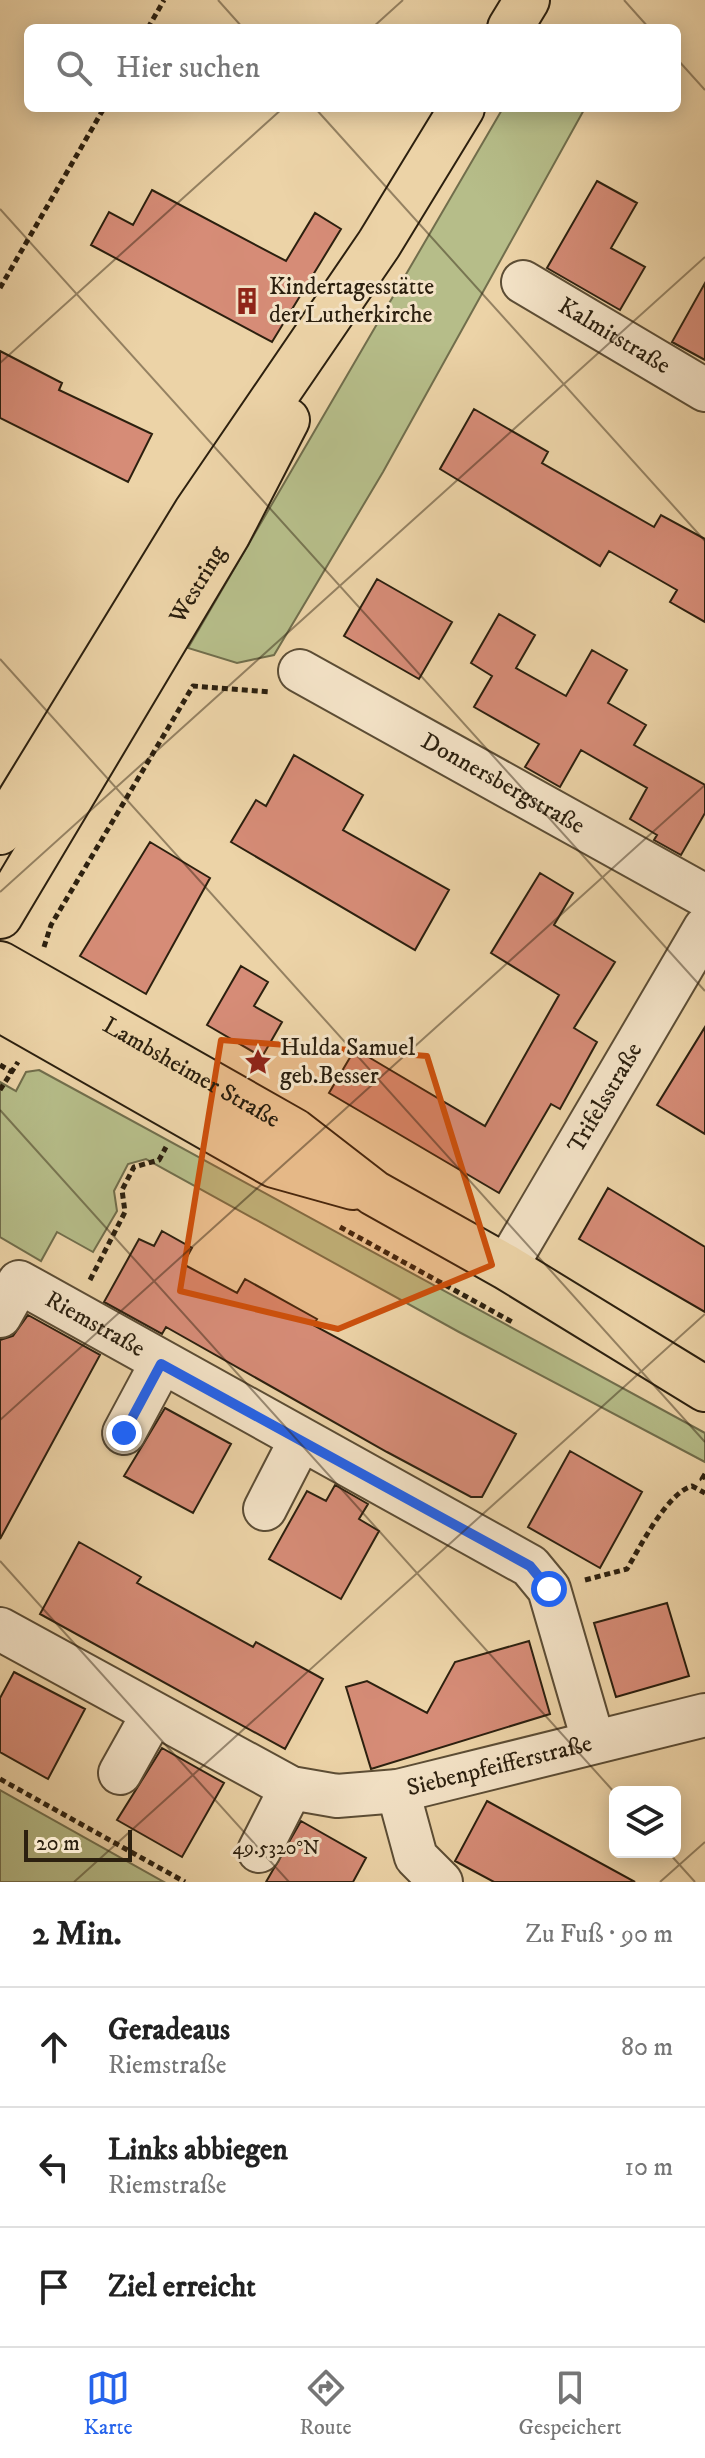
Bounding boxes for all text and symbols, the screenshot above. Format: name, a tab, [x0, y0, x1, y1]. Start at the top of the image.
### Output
search box	[24, 24, 681, 112]
icon: search	[52, 46, 96, 90]
text: Hier suchen	[116, 50, 260, 87]
place label: Kindertagesstätte der Lutherkirche	[269, 272, 434, 330]
building icon: Kindertagesstätte der Lutherkirche	[232, 286, 262, 316]
street label: Kalmitstraße	[553, 291, 676, 381]
street label: Westring	[162, 540, 233, 630]
street label: Donnersbergstraße	[416, 726, 590, 841]
street label: Lambsheimer Straße	[97, 1010, 285, 1135]
place label: Hulda Samuel geb.Besser	[280, 1033, 416, 1091]
street label: Trifelsstraße	[561, 1037, 649, 1159]
place icon: Hulda Samuel geb.Besser	[243, 1047, 273, 1077]
street label: Riemstraße	[40, 1285, 150, 1364]
route end	[106, 1415, 142, 1451]
route start	[531, 1571, 567, 1607]
street label: Siebenpfeifferstraße	[404, 1729, 595, 1803]
map controls	[609, 1786, 681, 1858]
button: layers	[609, 1786, 681, 1858]
scale bar	[24, 1826, 132, 1862]
text: 20 m	[36, 1830, 80, 1857]
text: 49.5320°N	[233, 1836, 319, 1861]
text: 2 Min.	[32, 1913, 122, 1955]
text: Zu Fuß · 90 m	[525, 1918, 673, 1951]
text: Geradeaus	[108, 2012, 230, 2049]
icon: ahead	[32, 2025, 76, 2069]
text: 80 m	[621, 2031, 673, 2064]
text: Riemstraße	[108, 2049, 227, 2082]
text: Links abbiegen	[108, 2132, 288, 2169]
icon: left	[32, 2145, 76, 2189]
text: 10 m	[624, 2151, 673, 2184]
text: Riemstraße	[108, 2169, 227, 2202]
icon: arrive	[32, 2265, 76, 2309]
text: Ziel erreicht	[108, 2269, 256, 2306]
tab: Karte	[83, 2366, 133, 2441]
tab: Route	[300, 2366, 352, 2441]
tab: Gespeichert	[519, 2366, 622, 2441]

